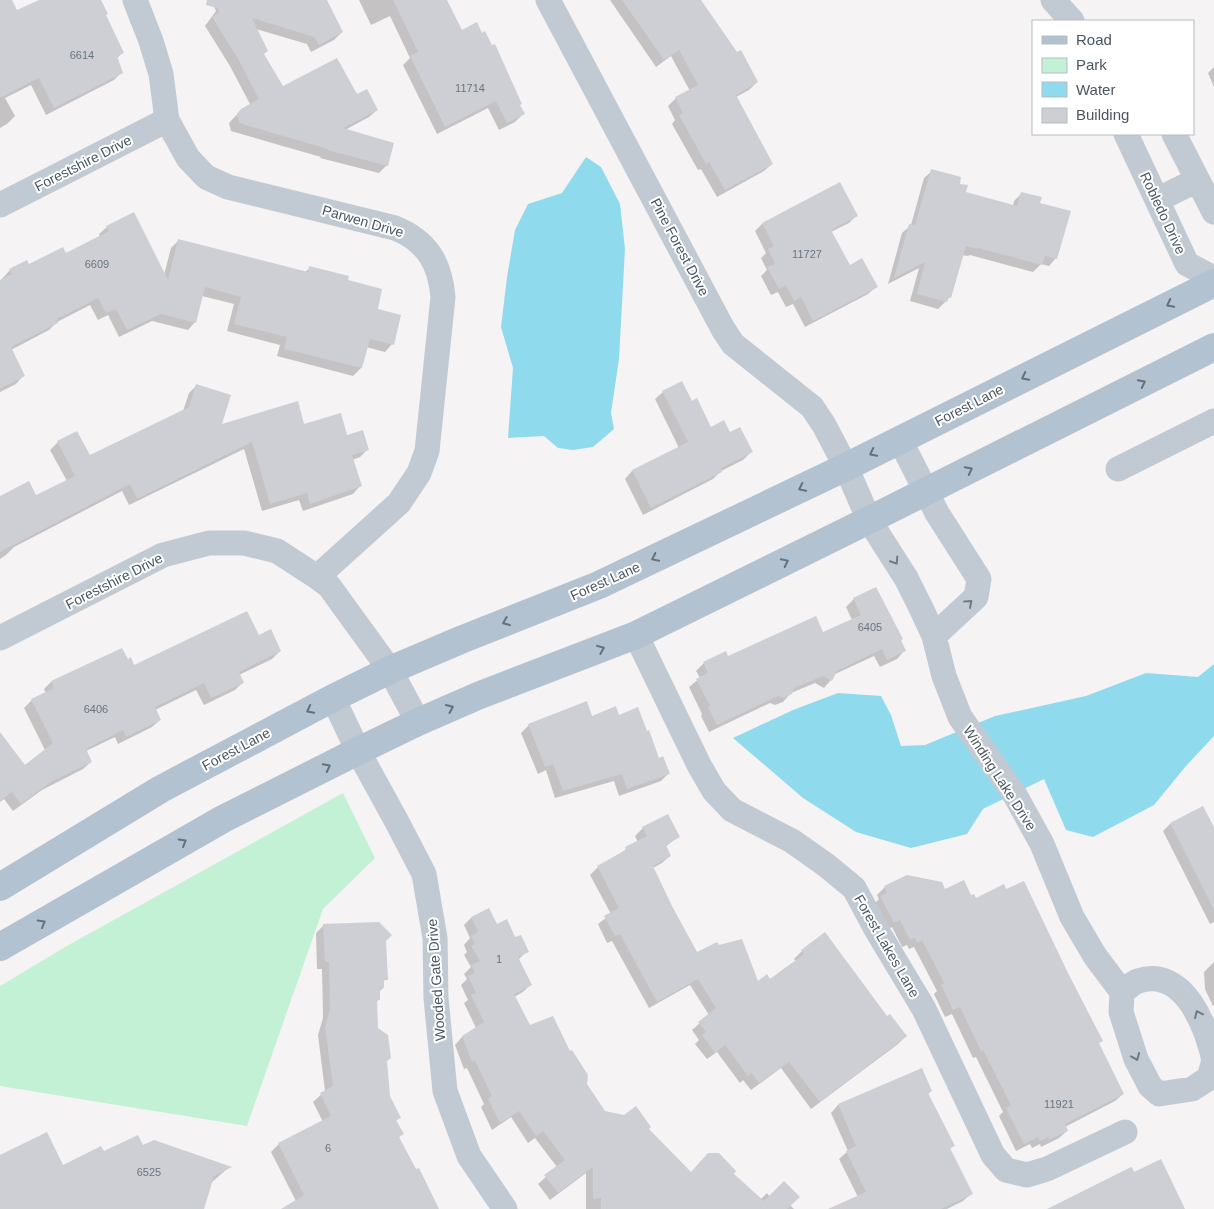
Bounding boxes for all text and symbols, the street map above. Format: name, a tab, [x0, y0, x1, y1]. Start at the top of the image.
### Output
legend	[1032, 20, 1194, 135]
text: Road	[1076, 31, 1112, 48]
house number: 6614	[70, 49, 94, 61]
text: Park	[1076, 56, 1107, 73]
text: Water	[1076, 81, 1115, 98]
house number: 11714	[455, 82, 485, 94]
text: Building	[1076, 106, 1129, 123]
street label: Forestshire Drive	[32, 132, 134, 194]
street label: Robledo Drive	[1137, 169, 1189, 257]
street label: Pine Forest Drive	[648, 195, 713, 299]
street label: Parwen Drive	[320, 202, 406, 240]
house number: 11727	[792, 248, 822, 260]
house number: 6609	[85, 258, 109, 270]
one-way arrow	[1167, 298, 1176, 308]
one-way arrow	[1021, 371, 1030, 381]
one-way arrow	[1137, 379, 1146, 390]
street label: Forest Lane	[932, 381, 1006, 429]
one-way arrow	[869, 447, 878, 458]
one-way arrow	[964, 466, 973, 476]
one-way arrow	[798, 482, 807, 492]
street label: Forestshire Drive	[63, 550, 165, 612]
one-way arrow	[651, 552, 660, 562]
one-way arrow	[889, 556, 899, 565]
street label: Forest Lane	[568, 558, 643, 604]
one-way arrow	[780, 558, 789, 568]
one-way arrow	[964, 600, 973, 609]
one-way arrow	[502, 616, 510, 626]
house number: 6405	[858, 621, 882, 633]
one-way arrow	[596, 645, 605, 655]
house number: 6406	[84, 703, 108, 715]
one-way arrow	[445, 703, 454, 714]
one-way arrow	[306, 704, 315, 714]
street label: Winding Lake Drive	[960, 723, 1040, 833]
street label: Forest Lane	[199, 724, 273, 774]
one-way arrow	[322, 763, 331, 773]
one-way arrow	[178, 838, 187, 848]
street label: Forest Lakes Lane	[851, 892, 923, 1000]
street label: Wooded Gate Drive	[424, 918, 448, 1042]
one-way arrow	[37, 919, 46, 929]
house number: 1	[496, 953, 502, 965]
one-way arrow	[1193, 1010, 1204, 1019]
one-way arrow	[1130, 1052, 1141, 1061]
house number: 11921	[1044, 1098, 1074, 1110]
house number: 6	[325, 1142, 331, 1154]
house number: 6525	[137, 1166, 161, 1178]

